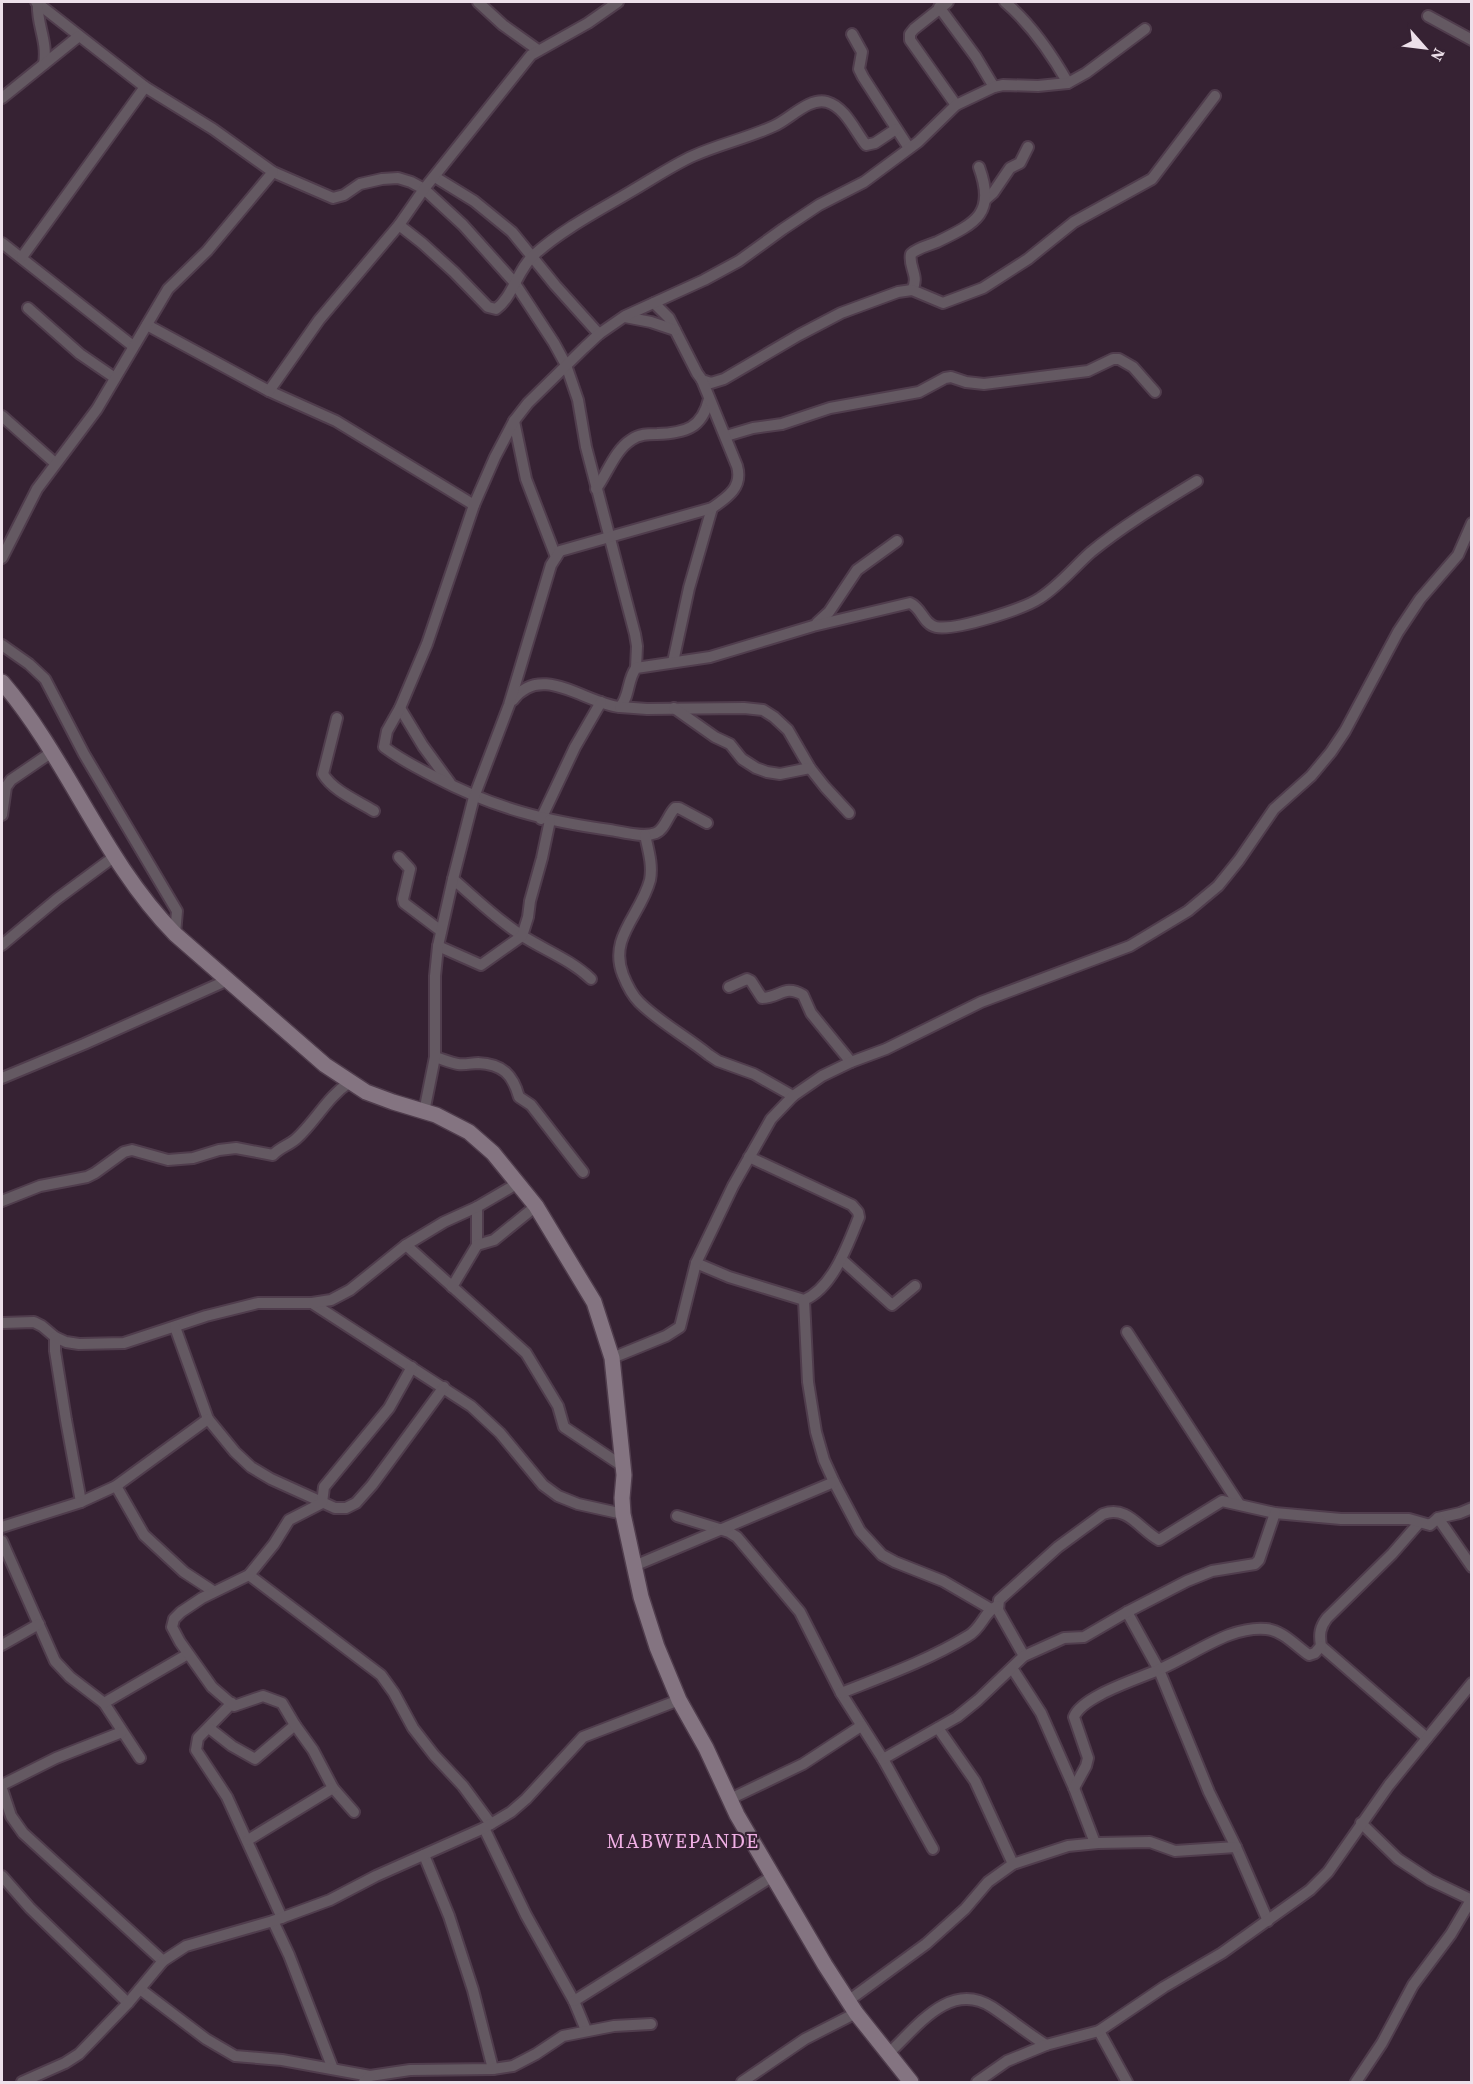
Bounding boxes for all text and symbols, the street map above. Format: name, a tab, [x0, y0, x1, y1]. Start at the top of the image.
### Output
north arrow	[1395, 18, 1455, 78]
text: N	[1426, 45, 1451, 66]
district label: MABWEPANDE	[607, 1827, 759, 1855]

